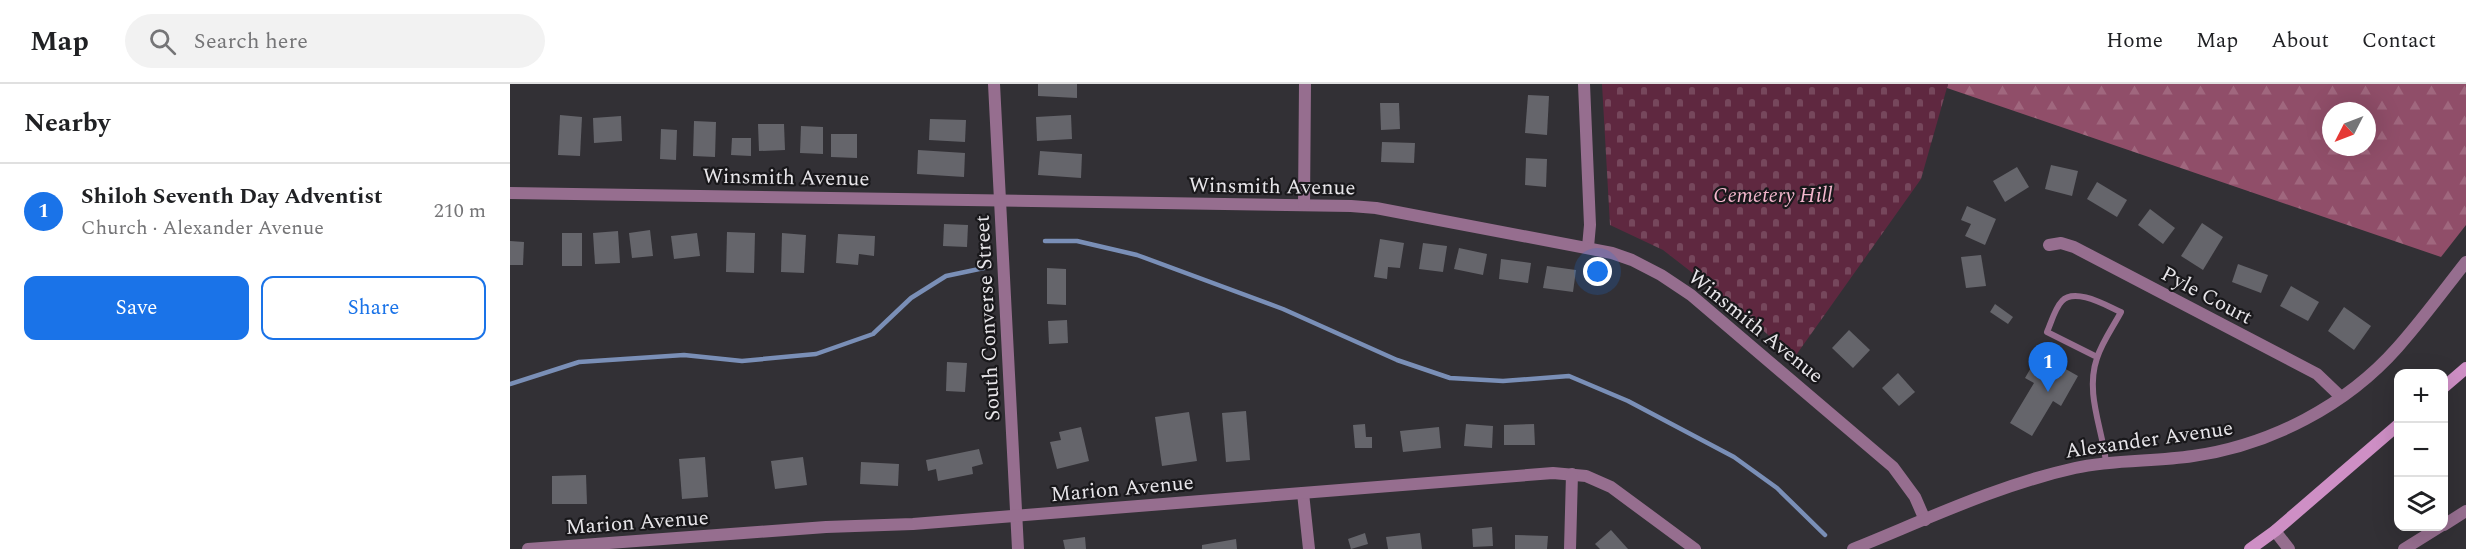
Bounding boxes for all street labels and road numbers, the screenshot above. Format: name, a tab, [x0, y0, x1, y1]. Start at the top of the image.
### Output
street label: Winsmith Avenue	[702, 161, 870, 195]
street label: Winsmith Avenue	[1188, 170, 1356, 204]
street label: South Converse Street	[967, 214, 1009, 422]
street label: Pyle Court	[2155, 258, 2258, 333]
street label: Winsmith Avenue	[1680, 262, 1830, 392]
street label: Alexander Avenue	[2063, 412, 2235, 468]
street label: Marion Avenue	[1049, 467, 1195, 511]
street label: Marion Avenue	[564, 502, 710, 544]

